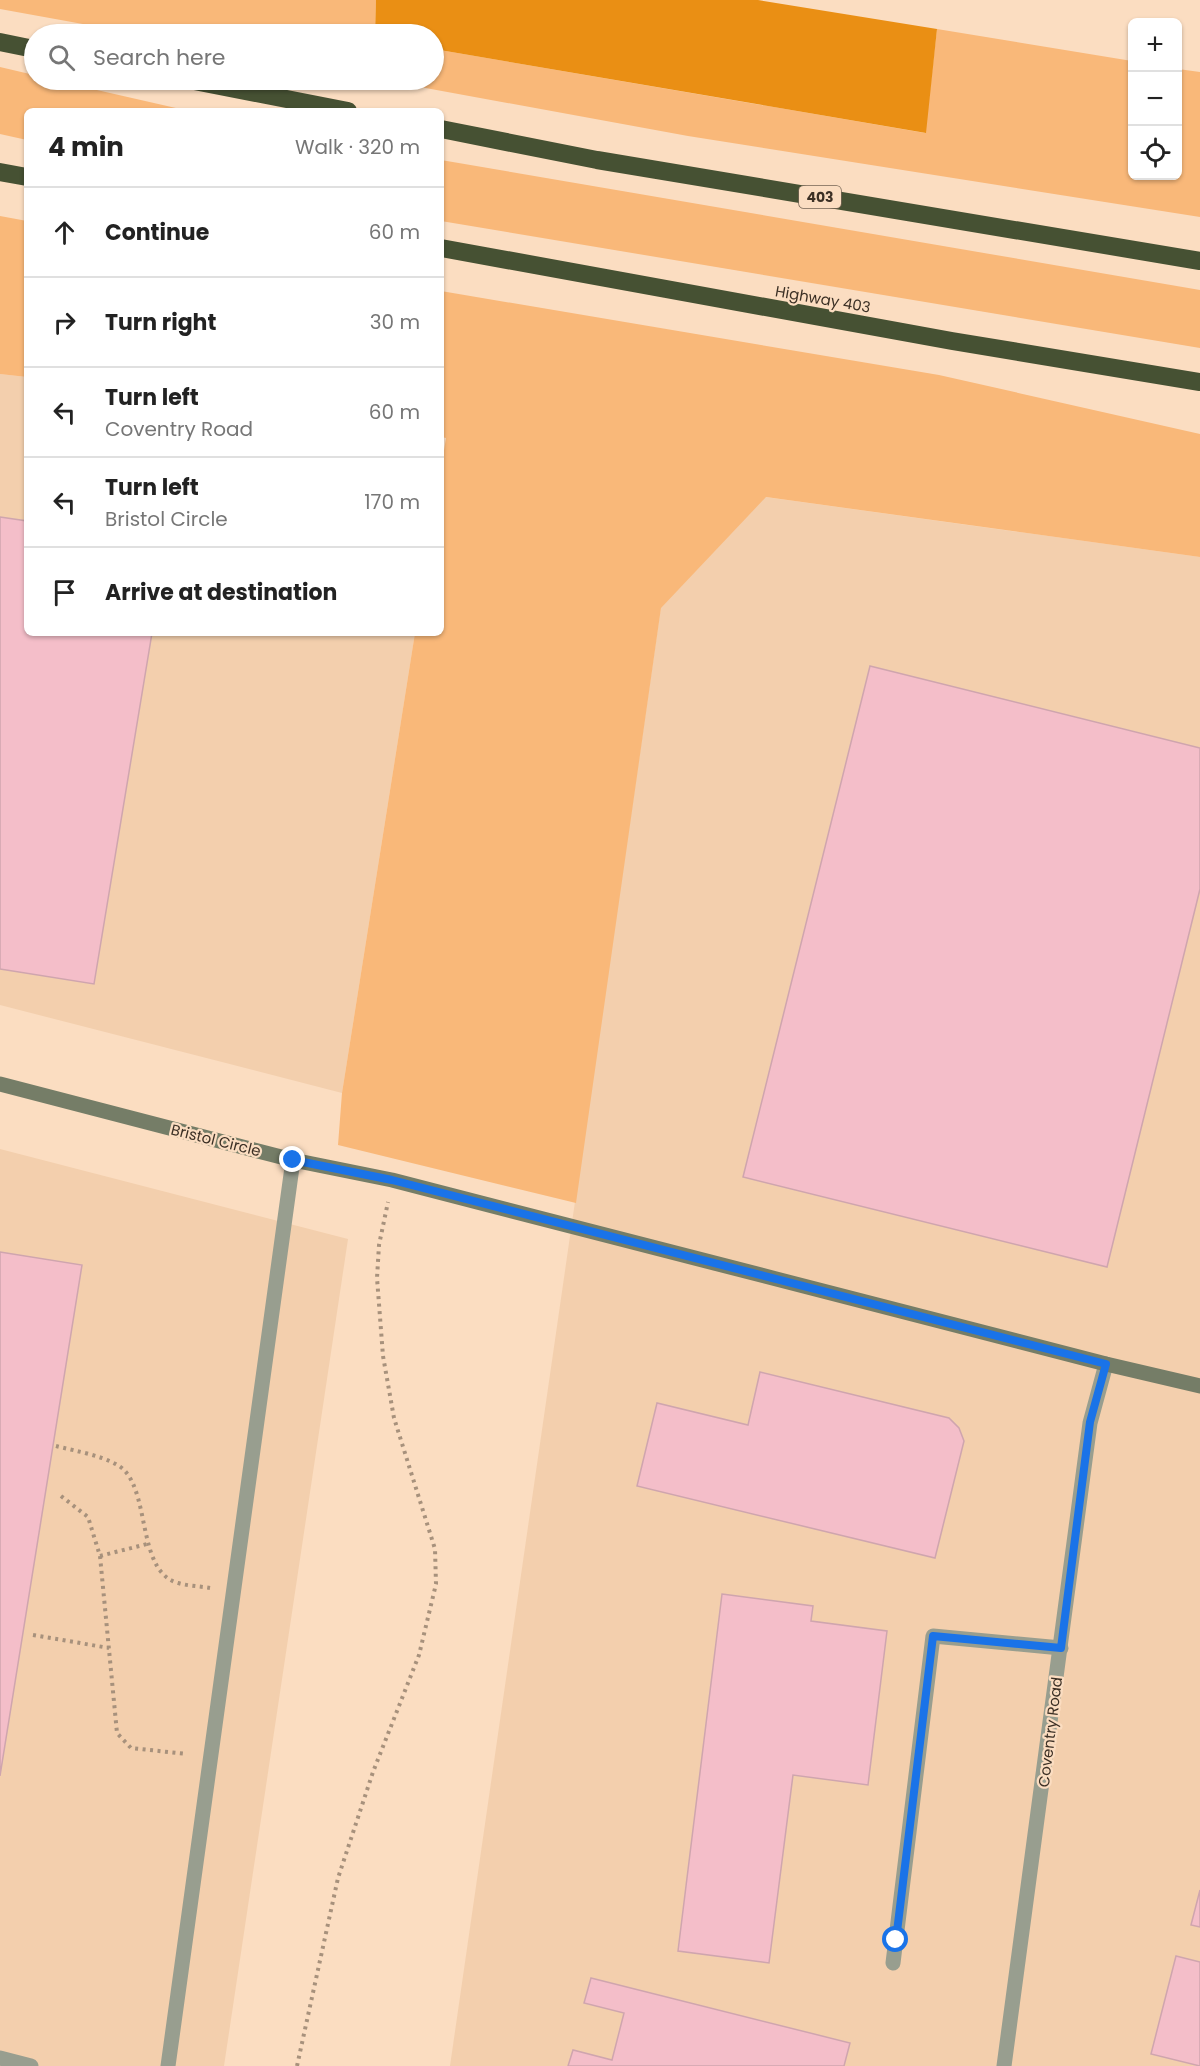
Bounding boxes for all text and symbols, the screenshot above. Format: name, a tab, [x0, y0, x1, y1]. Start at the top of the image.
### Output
map controls	[1128, 18, 1182, 180]
button: +	[1128, 18, 1182, 72]
search box	[24, 24, 444, 90]
icon: search	[45, 41, 78, 74]
text: Search here	[93, 42, 226, 73]
button: −	[1128, 72, 1182, 126]
button: locate	[1128, 126, 1182, 180]
text: 4 min	[48, 129, 124, 165]
text: Walk · 320 m	[295, 133, 420, 161]
road number: 403	[799, 186, 841, 208]
icon: ahead	[48, 216, 81, 249]
text: Continue	[105, 217, 209, 248]
text: 60 m	[369, 218, 420, 246]
street label: Highway 403	[774, 280, 872, 318]
icon: right	[48, 306, 81, 339]
text: Turn right	[105, 307, 216, 338]
text: 30 m	[370, 308, 420, 336]
text: Turn left	[105, 382, 199, 413]
icon: left	[48, 396, 81, 429]
text: 60 m	[369, 398, 420, 426]
text: Coventry Road	[105, 415, 253, 443]
text: Turn left	[105, 472, 199, 503]
icon: left	[48, 486, 81, 519]
text: 170 m	[364, 488, 420, 516]
text: Bristol Circle	[105, 505, 228, 533]
icon: arrive	[48, 576, 81, 609]
text: Arrive at destination	[105, 577, 337, 608]
street label: Bristol Circle	[169, 1119, 263, 1161]
route end	[279, 1146, 305, 1172]
street label: Coventry Road	[1033, 1676, 1067, 1788]
route start	[882, 1926, 908, 1952]

